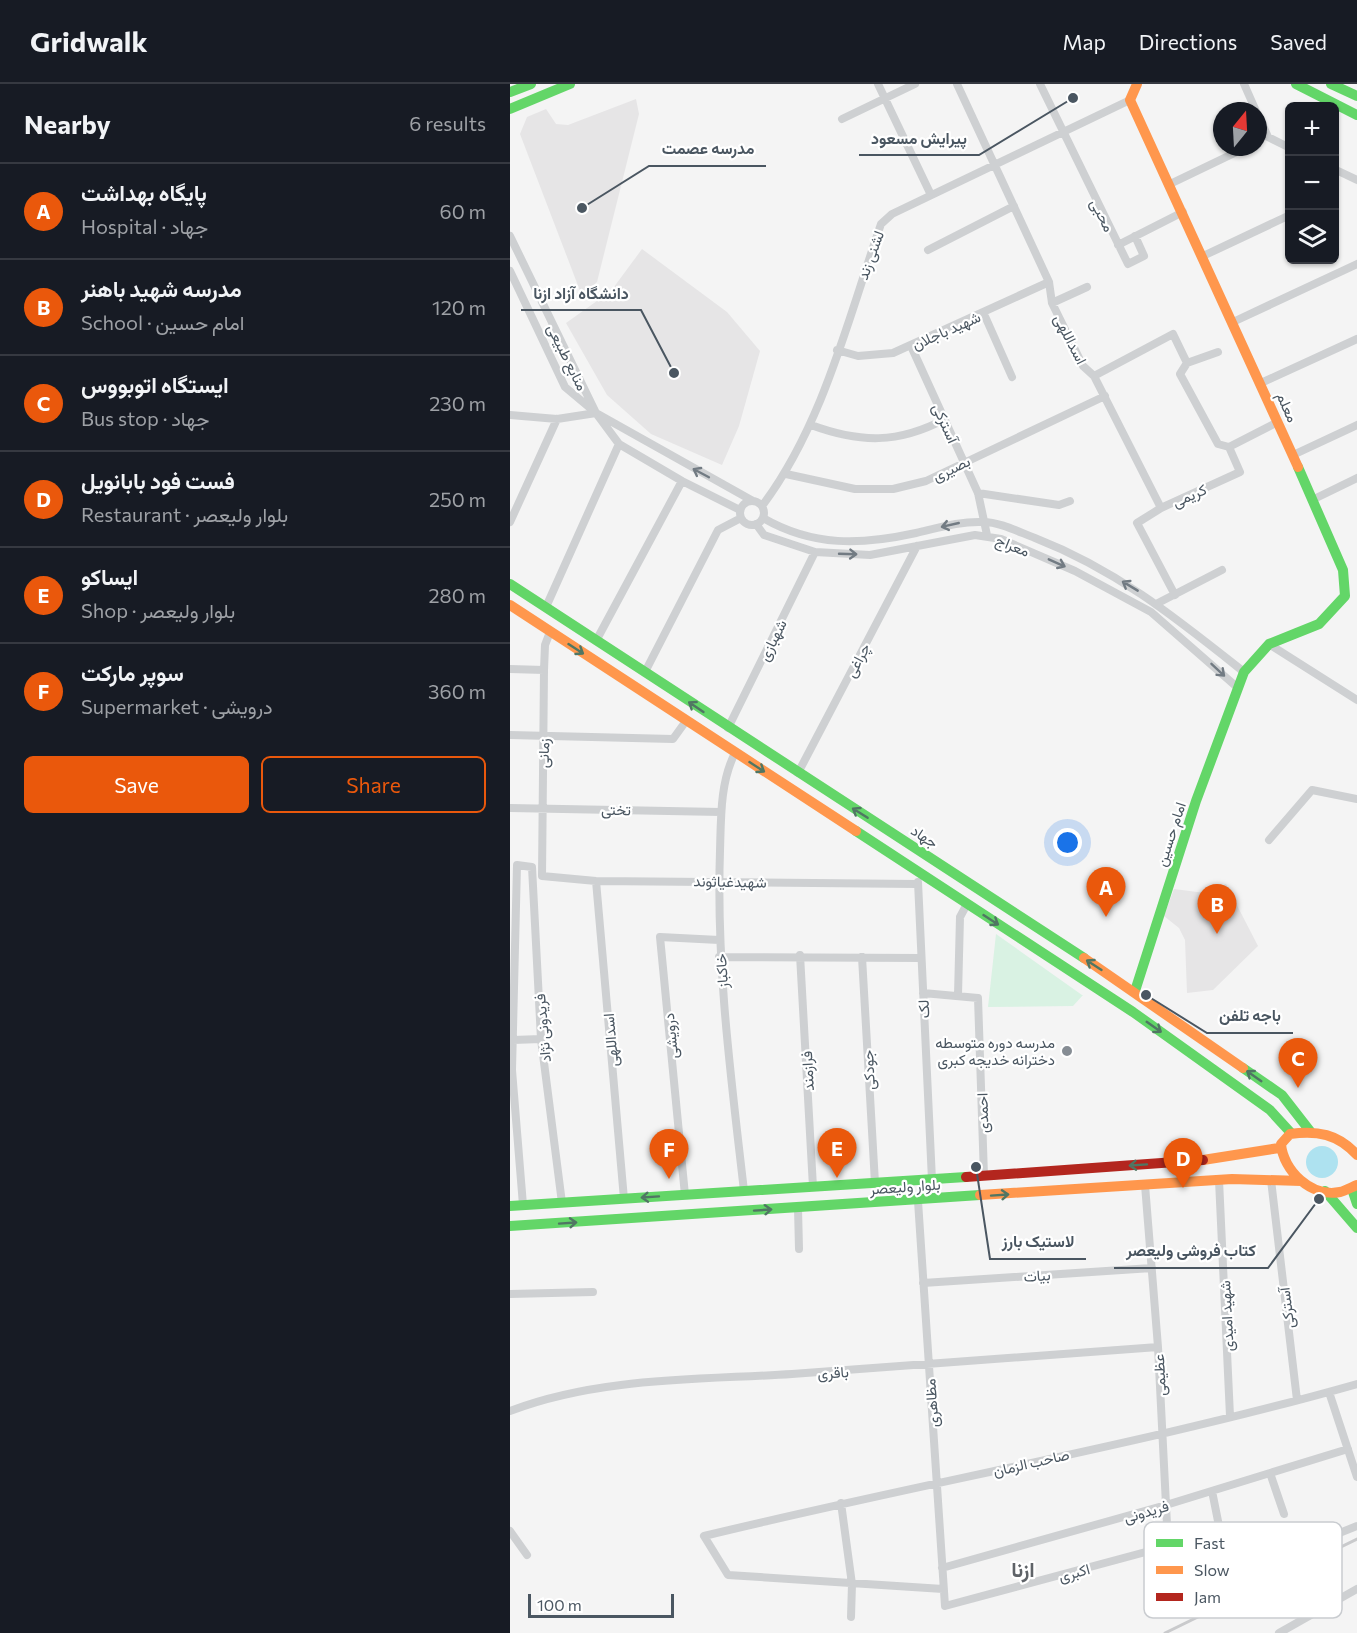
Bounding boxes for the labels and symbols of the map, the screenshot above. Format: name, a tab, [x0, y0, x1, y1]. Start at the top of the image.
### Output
north arrow	[1213, 102, 1267, 156]
callout: پیرایش مسعود	[859, 121, 979, 155]
text: پیرایش مسعود	[871, 128, 967, 150]
callout: مدرسه عصمت	[649, 132, 766, 166]
text: مدرسه عصمت	[662, 138, 755, 159]
street label: محبی	[1085, 196, 1119, 235]
street label: لشنی زند	[853, 228, 889, 283]
callout: دانشگاه آزاد ازنا	[521, 276, 641, 310]
text: دانشگاه آزاد ازنا	[533, 283, 629, 304]
street label: شهید باجلان	[909, 307, 984, 354]
street label: اسداللهی	[1049, 311, 1091, 368]
street label: منابع طبیعی	[541, 321, 592, 395]
street label: معلم	[1272, 389, 1302, 426]
street label: آسترکی	[928, 400, 963, 448]
street label: بصیری	[929, 451, 974, 487]
one-way arrow	[693, 467, 710, 479]
street label: کریمی	[1169, 479, 1210, 512]
one-way arrow	[941, 520, 960, 531]
street label: معراج	[992, 530, 1033, 563]
one-way arrow	[838, 548, 858, 559]
one-way arrow	[1047, 558, 1065, 570]
one-way arrow	[1122, 580, 1139, 592]
street label: شهبازی	[754, 616, 792, 665]
street label: چراغی	[841, 640, 875, 681]
one-way arrow	[568, 643, 584, 655]
one-way arrow	[1211, 663, 1226, 677]
one-way arrow	[688, 701, 705, 713]
street label: زمانی	[533, 738, 555, 768]
one-way arrow	[749, 761, 765, 773]
street label: تختی	[601, 800, 632, 820]
street label: امام حسین	[1151, 800, 1191, 869]
one-way arrow	[852, 806, 869, 818]
street label: جهاد	[908, 821, 942, 852]
your location	[1053, 828, 1082, 857]
pin: A	[1086, 868, 1126, 917]
street label: شهید‌غیاثوند	[693, 871, 767, 892]
pin: B	[1198, 884, 1236, 934]
one-way arrow	[982, 914, 999, 926]
street label: خاکباز	[711, 953, 732, 990]
one-way arrow	[1086, 959, 1102, 971]
street label: فریدونی نژاد	[530, 993, 556, 1063]
street label: لک	[914, 999, 932, 1019]
callout: باجه تلفن	[1207, 999, 1293, 1033]
text: باجه تلفن	[1219, 1005, 1281, 1025]
street label: اسداللهی	[599, 1012, 623, 1068]
street label: درویشی	[659, 1012, 683, 1060]
one-way arrow	[1145, 1021, 1161, 1033]
place label: مدرسه دوره متوسطه دخترانه خدیجه کبری	[935, 1033, 1055, 1070]
pin: C	[1278, 1038, 1318, 1088]
marker: مدرسه دوره متوسطه دخترانه خدیجه کبری	[1060, 1044, 1074, 1058]
street label: جودکی	[858, 1049, 880, 1091]
street label: فرازمند	[797, 1050, 818, 1091]
one-way arrow	[1246, 1070, 1262, 1082]
street label: احمدی	[972, 1092, 994, 1134]
pin: E	[818, 1128, 856, 1178]
pin: F	[650, 1130, 688, 1179]
pin: D	[1164, 1138, 1202, 1188]
one-way arrow	[1128, 1160, 1148, 1171]
street label: بلوار ولیعصر	[868, 1175, 941, 1199]
one-way arrow	[989, 1190, 1009, 1201]
one-way arrow	[640, 1192, 660, 1203]
one-way arrow	[753, 1205, 772, 1216]
one-way arrow	[558, 1217, 578, 1228]
callout: لاستیک بارز	[990, 1225, 1086, 1259]
text: لاستیک بارز	[1001, 1231, 1074, 1252]
callout: کتاب فروشی ولیعصر	[1114, 1234, 1268, 1268]
text: کتاب فروشی ولیعصر	[1125, 1240, 1256, 1261]
street label: بیات	[1023, 1265, 1051, 1286]
street label: شهید امیدی	[1215, 1280, 1239, 1352]
street label: آسترکی	[1274, 1285, 1299, 1330]
street label: عظیمی	[1149, 1353, 1171, 1396]
street label: باقری	[817, 1362, 850, 1384]
street label: مظاهری	[920, 1378, 944, 1428]
street label: صاحب الزمان	[991, 1444, 1071, 1480]
street label: فریدونی	[1121, 1496, 1171, 1528]
legend	[1144, 1522, 1342, 1618]
text: Fast	[1194, 1533, 1225, 1552]
district label: ازنا	[1011, 1556, 1035, 1583]
street label: اکبری	[1056, 1559, 1092, 1587]
text: Slow	[1194, 1560, 1230, 1579]
text: Jam	[1194, 1587, 1221, 1606]
scale bar	[528, 1591, 674, 1618]

